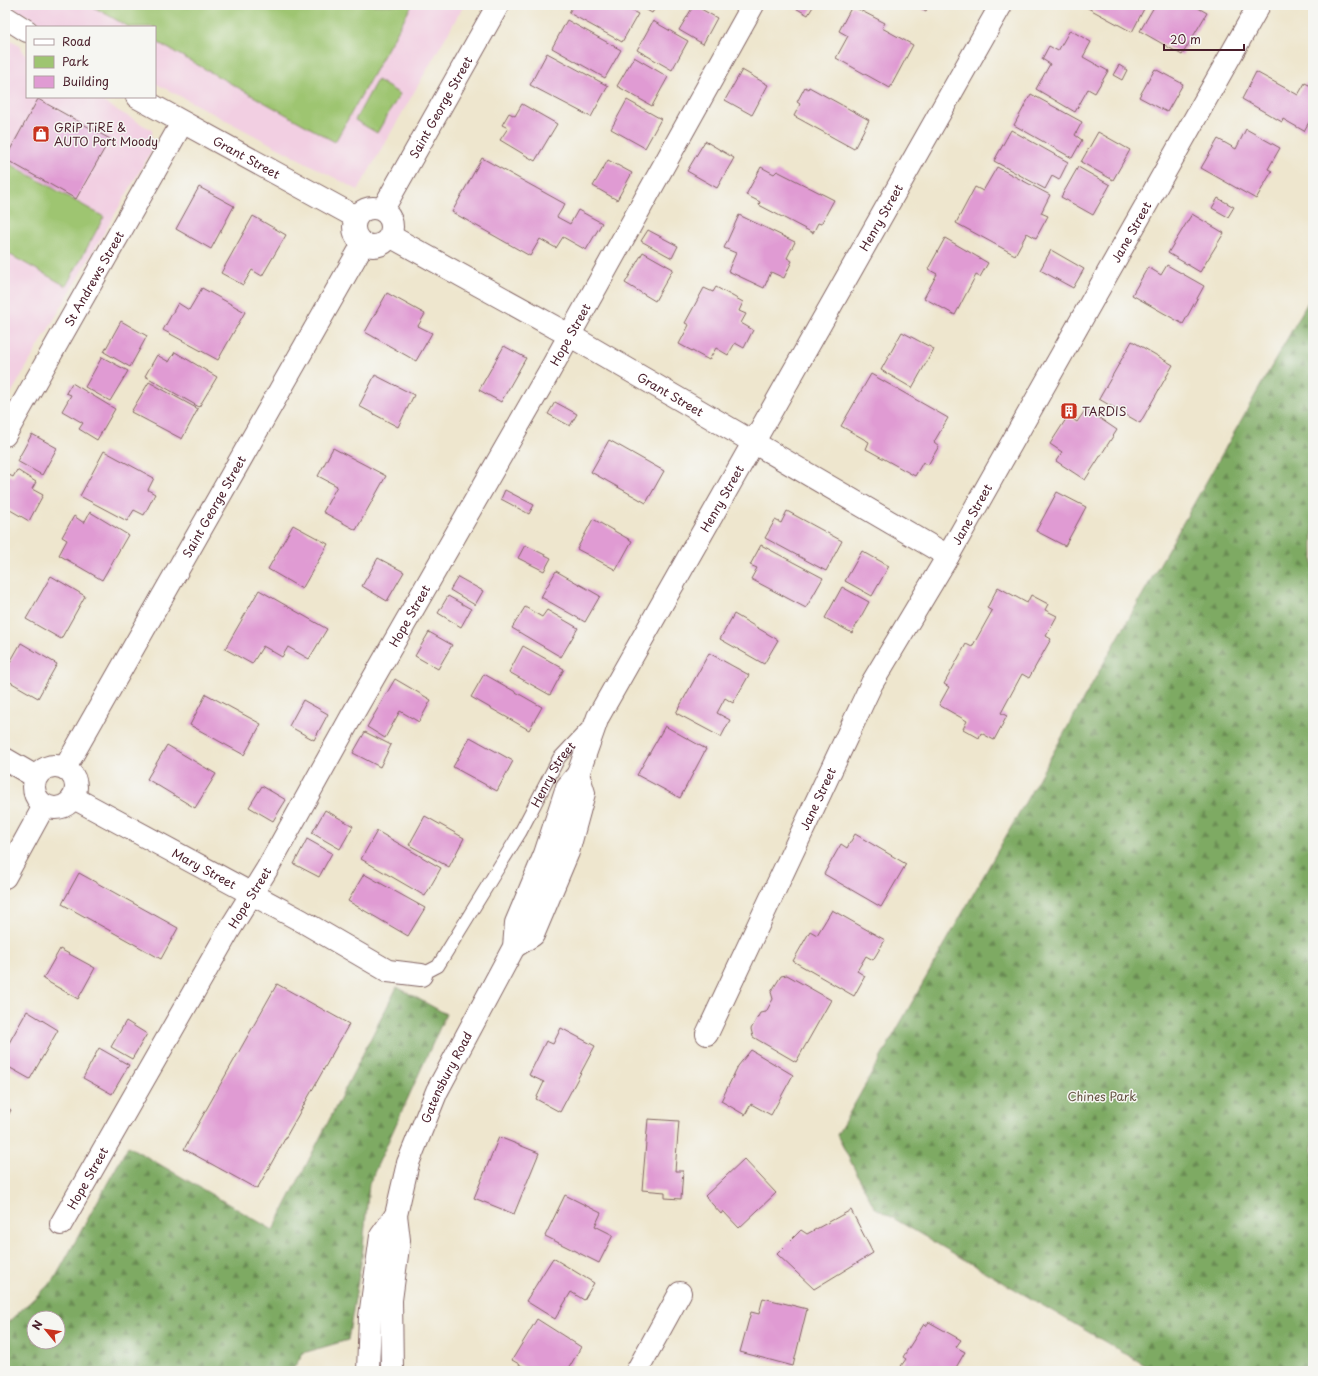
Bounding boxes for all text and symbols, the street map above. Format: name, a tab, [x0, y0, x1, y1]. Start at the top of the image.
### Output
legend	[26, 26, 156, 98]
scale bar	[1164, 26, 1244, 52]
text: 20 m	[1170, 30, 1201, 48]
text: Road	[62, 32, 91, 50]
text: Park	[62, 52, 89, 70]
street label: Saint George Street	[404, 53, 476, 161]
text: Building	[62, 72, 109, 90]
place label: GRiP TiRE & AUTO Port Moody	[54, 118, 158, 150]
shop icon: GRiP TiRE & AUTO Port Moody	[31, 124, 51, 144]
street label: Grant Street	[210, 131, 284, 183]
street label: Henry Street	[855, 180, 907, 254]
street label: Jane Street	[1107, 198, 1155, 266]
street label: St Andrews Street	[60, 227, 128, 329]
street label: Hope Street	[545, 300, 595, 369]
street label: Grant Street	[634, 368, 707, 421]
building icon: TARDIS	[1059, 401, 1079, 421]
place label: TARDIS	[1082, 402, 1126, 420]
street label: Saint George Street	[178, 452, 250, 561]
street label: Henry Street	[696, 462, 748, 535]
street label: Jane Street	[947, 480, 996, 548]
street label: Hope Street	[384, 581, 434, 650]
street label: Henry Street	[526, 737, 579, 810]
street label: Jane Street	[795, 764, 840, 833]
street label: Mary Street	[169, 844, 240, 893]
street label: Hope Street	[224, 863, 275, 932]
street label: Gatensbury Road	[416, 1028, 476, 1126]
park label: Chines Park	[1067, 1087, 1137, 1105]
street label: Hope Street	[62, 1144, 112, 1212]
north arrow	[26, 1310, 66, 1350]
text: N	[27, 1317, 47, 1333]

